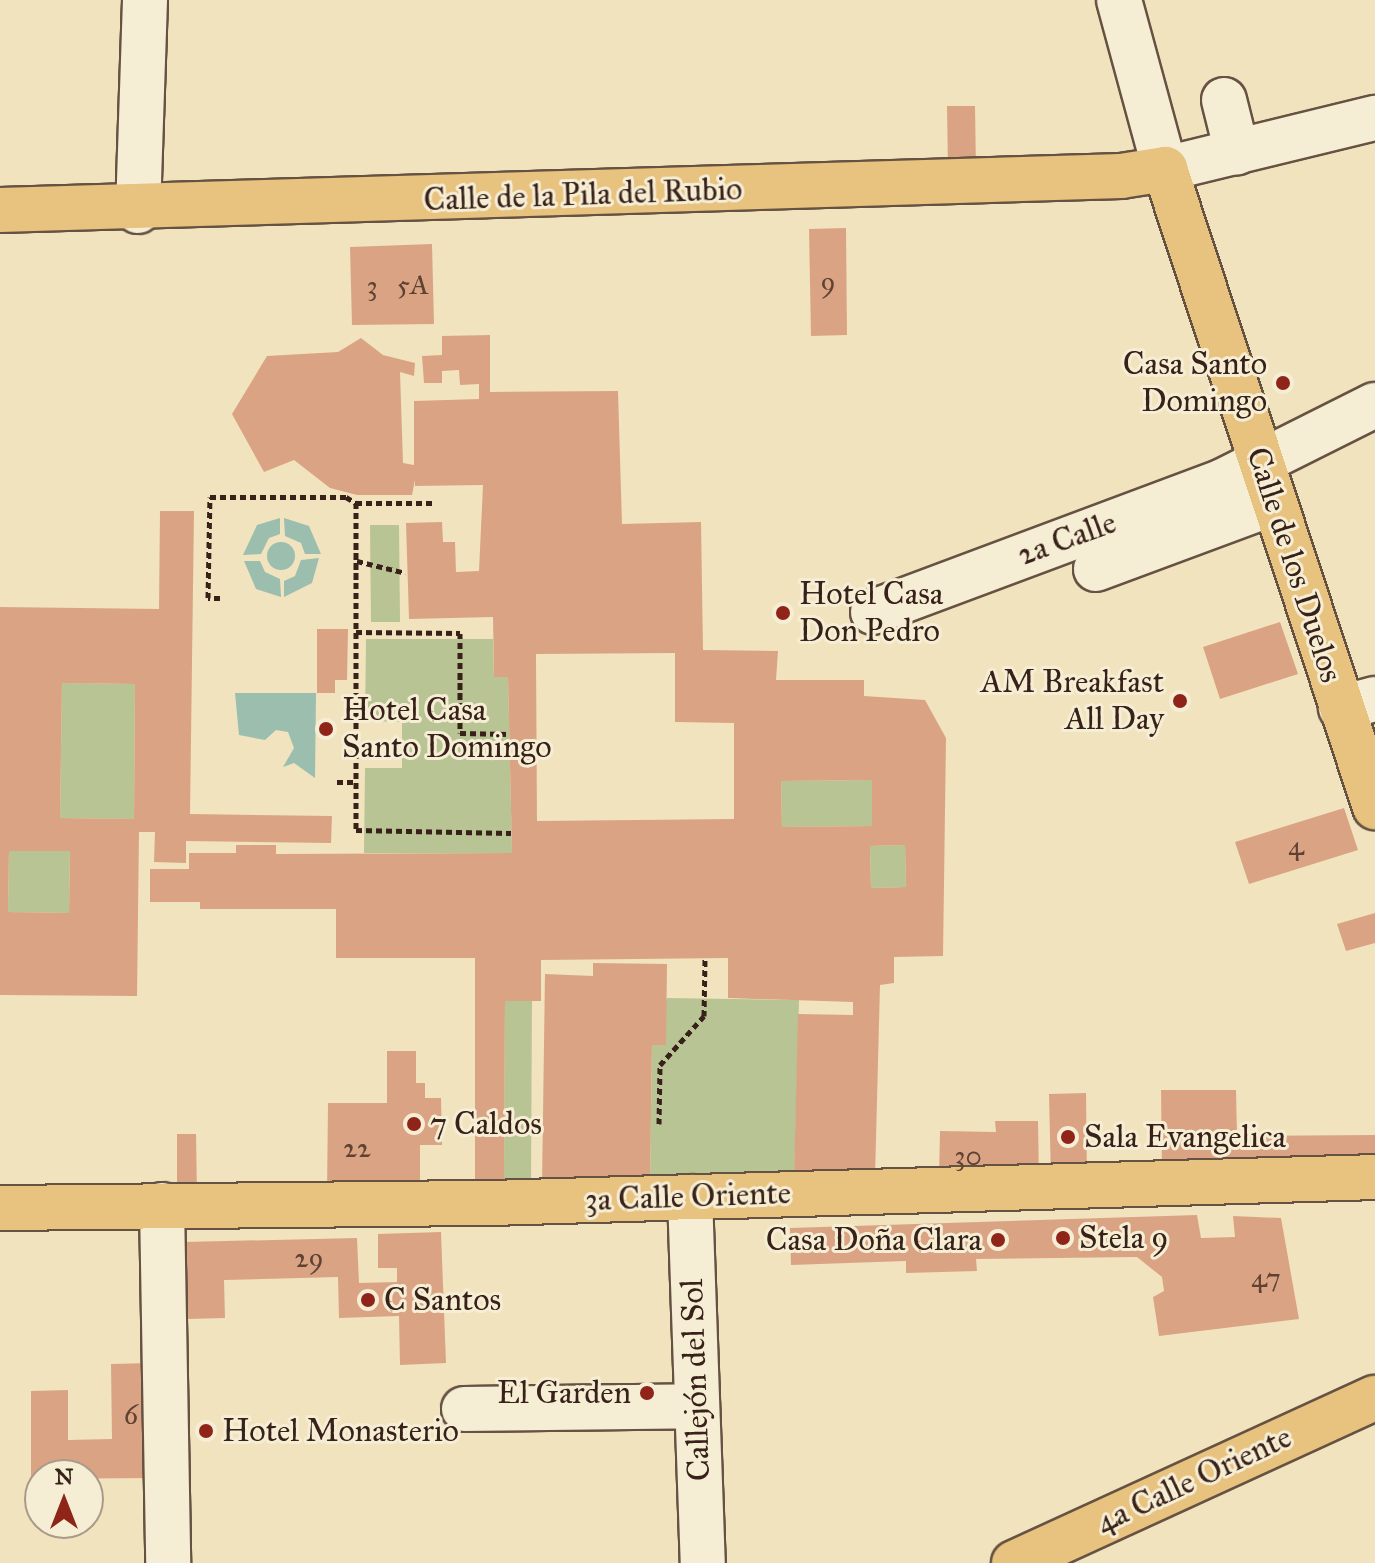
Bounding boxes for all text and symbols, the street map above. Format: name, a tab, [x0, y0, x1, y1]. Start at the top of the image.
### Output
street label: Calle de la Pila del Rubio	[423, 170, 743, 220]
house number: 9	[820, 265, 836, 299]
house number: 5A	[397, 268, 429, 302]
house number: 3	[366, 269, 378, 303]
place label: Casa Santo Domingo	[1123, 346, 1267, 421]
marker: Casa Santo Domingo	[1274, 374, 1292, 392]
street label: Calle de los Duelos	[1238, 443, 1350, 687]
street label: 2a Calle	[1012, 504, 1122, 574]
place label: Hotel Casa Don Pedro	[799, 576, 943, 651]
marker: Hotel Casa Don Pedro	[774, 604, 792, 622]
place label: AM Breakfast All Day	[981, 664, 1164, 739]
place label: Hotel Casa Santo Domingo	[342, 692, 552, 767]
marker: AM Breakfast All Day	[1171, 692, 1189, 710]
marker: Hotel Casa Santo Domingo	[317, 720, 335, 738]
house number: 4	[1288, 829, 1304, 863]
place label: 7 Caldos	[430, 1105, 542, 1143]
marker: 7 Caldos	[405, 1115, 423, 1133]
place label: Sala Evangelica	[1084, 1118, 1286, 1156]
marker: Sala Evangelica	[1059, 1128, 1077, 1146]
house number: 22	[343, 1131, 371, 1165]
house number: 30	[954, 1139, 982, 1173]
street label: 3a Calle Oriente	[584, 1174, 792, 1220]
place label: Stela 9	[1079, 1219, 1168, 1257]
place label: Casa Doña Clara	[766, 1221, 982, 1259]
marker: Stela 9	[1054, 1229, 1072, 1247]
marker: Casa Doña Clara	[989, 1231, 1007, 1249]
house number: 29	[295, 1241, 323, 1275]
house number: 47	[1251, 1261, 1281, 1295]
street label: Callejón del Sol	[673, 1278, 719, 1482]
place label: C Santos	[384, 1281, 501, 1319]
marker: C Santos	[359, 1291, 377, 1309]
place label: El Garden	[497, 1374, 631, 1412]
marker: El Garden	[638, 1384, 656, 1402]
house number: 6	[124, 1398, 138, 1432]
place label: Hotel Monasterio	[222, 1412, 459, 1450]
street label: 4a Calle Oriente	[1090, 1418, 1298, 1542]
marker: Hotel Monasterio	[197, 1422, 215, 1440]
north arrow	[24, 1459, 104, 1539]
text: N	[55, 1463, 73, 1490]

